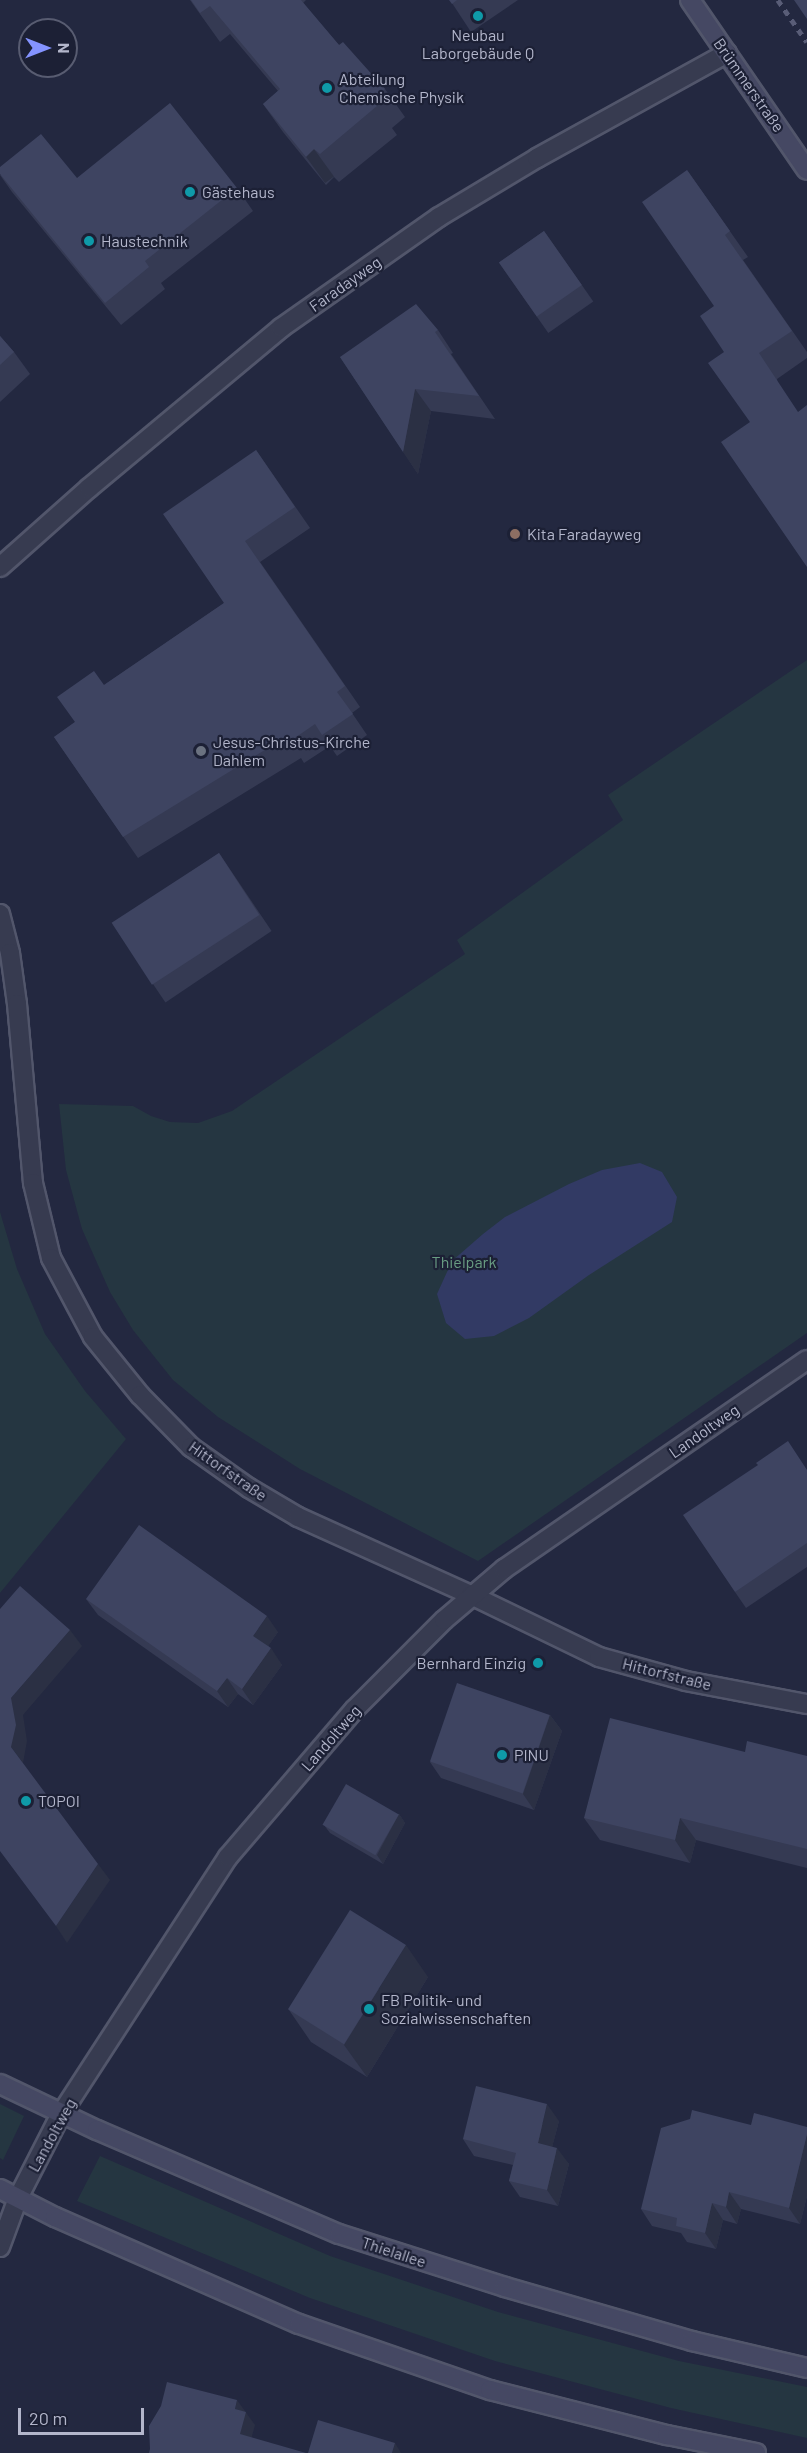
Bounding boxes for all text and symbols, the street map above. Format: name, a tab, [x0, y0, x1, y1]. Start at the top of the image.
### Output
marker: Neubau Laborgebäude Q	[471, 9, 485, 23]
north arrow	[18, 18, 78, 78]
place label: Neubau Laborgebäude Q	[422, 25, 534, 63]
street label: Brümmerstraße	[710, 34, 788, 136]
text: N	[55, 43, 74, 53]
place label: Abteilung Chemische Physik	[339, 69, 464, 107]
marker: Abteilung Chemische Physik	[320, 81, 334, 95]
place label: Gästehaus	[202, 182, 275, 202]
marker: Gästehaus	[183, 185, 197, 199]
place label: Haustechnik	[101, 231, 188, 251]
marker: Haustechnik	[82, 234, 96, 248]
street label: Faradayweg	[305, 252, 385, 316]
place label: Kita Faradayweg	[527, 524, 641, 544]
marker: Kita Faradayweg	[508, 527, 522, 541]
place label: Jesus-Christus-Kirche Dahlem	[213, 732, 370, 770]
marker: Jesus-Christus-Kirche Dahlem	[194, 744, 208, 758]
park label: Thielpark	[432, 1252, 496, 1272]
street label: Landoltweg	[665, 1400, 743, 1462]
street label: Hittorfstraße	[185, 1437, 271, 1505]
place label: Bernhard Einzig	[416, 1653, 526, 1673]
street label: Hittorfstraße	[621, 1654, 713, 1694]
marker: Bernhard Einzig	[531, 1656, 545, 1670]
street label: Landoltweg	[297, 1701, 365, 1775]
place label: PINU	[514, 1745, 549, 1765]
marker: PINU	[495, 1748, 509, 1762]
place label: TOPOI	[38, 1791, 80, 1811]
marker: TOPOI	[19, 1794, 33, 1808]
place label: FB Politik- und Sozialwissenschaften	[381, 1990, 531, 2028]
marker: FB Politik- und Sozialwissenschaften	[362, 2002, 376, 2016]
street label: Landoltweg	[24, 2095, 80, 2175]
street label: Thielallee	[359, 2233, 429, 2271]
scale bar	[21, 2396, 147, 2434]
text: 20 m	[29, 2407, 67, 2429]

